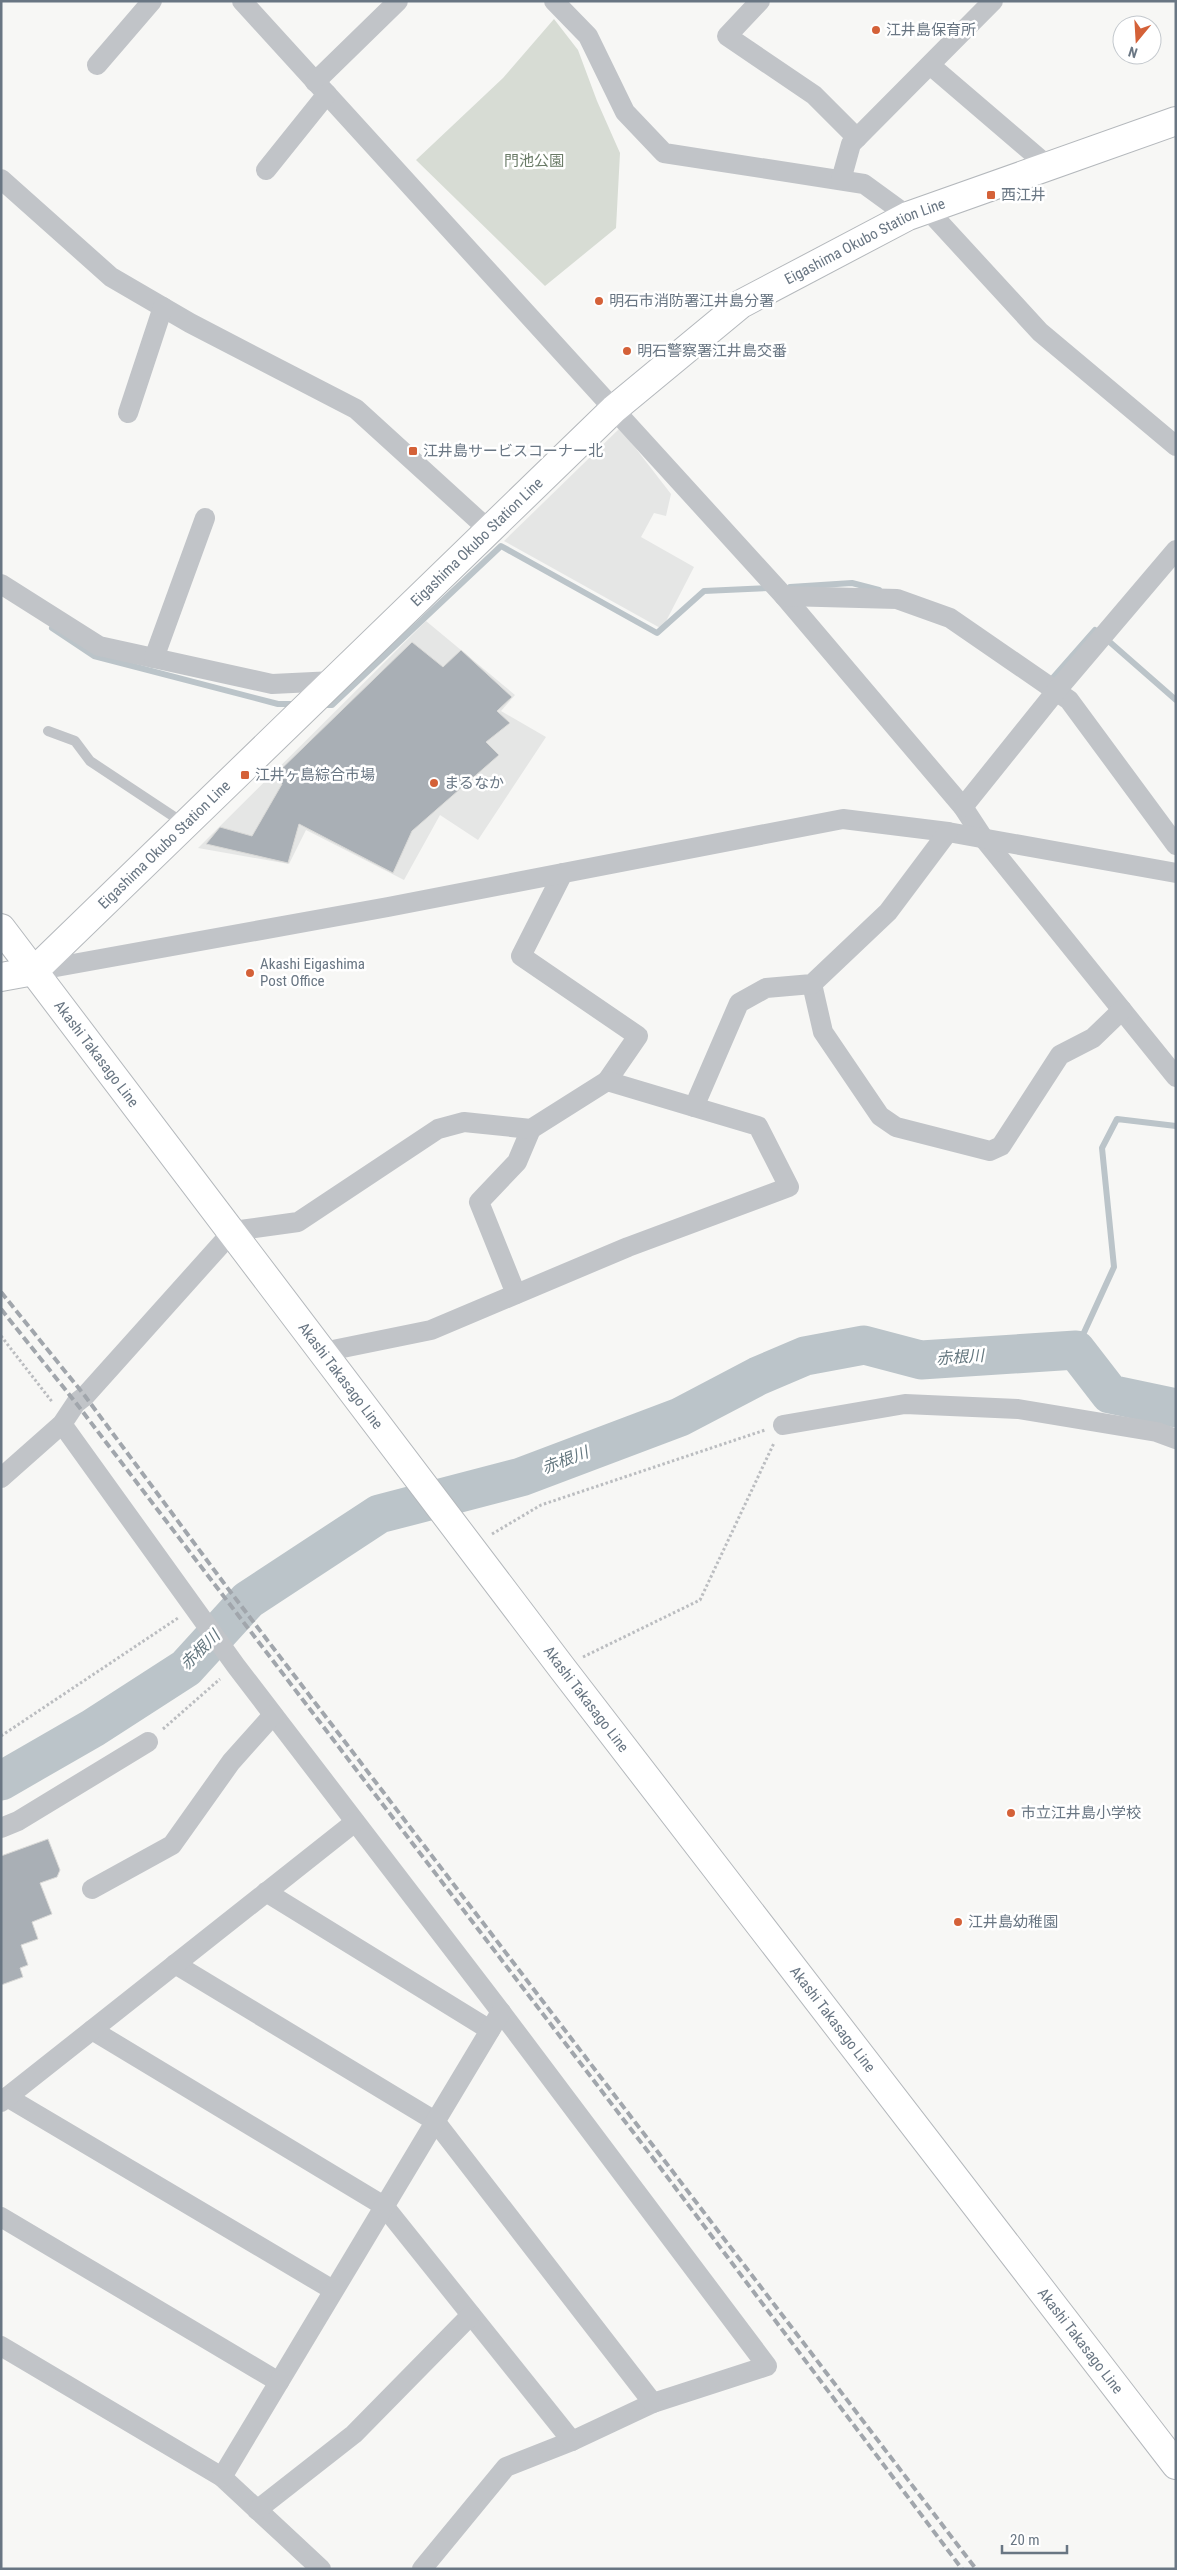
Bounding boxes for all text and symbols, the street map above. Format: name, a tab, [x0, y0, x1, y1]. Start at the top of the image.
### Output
north arrow	[1112, 15, 1162, 65]
place label: 江井島保育所	[886, 21, 976, 39]
marker: 江井島保育所	[870, 24, 882, 36]
text: N	[1126, 43, 1140, 61]
park label: 門池公園	[504, 152, 564, 170]
place label: 西江井	[1001, 186, 1046, 204]
marker: 西江井	[985, 189, 997, 201]
street label: Eigashima Okubo Station Line	[782, 195, 948, 288]
place label: 明石市消防署江井島分署	[609, 292, 774, 310]
marker: 明石市消防署江井島分署	[593, 295, 605, 307]
place label: 明石警察署江井島交番	[637, 342, 787, 360]
marker: 明石警察署江井島交番	[621, 345, 633, 357]
place label: 江井島サービスコーナー北	[423, 442, 603, 460]
marker: 江井島サービスコーナー北	[407, 445, 419, 457]
street label: Eigashima Okubo Station Line	[407, 474, 547, 610]
place label: 江井ヶ島綜合市場	[255, 766, 375, 784]
marker: 江井ヶ島綜合市場	[239, 769, 251, 781]
place label: まるなか	[444, 774, 504, 792]
street label: Eigashima Okubo Station Line	[95, 777, 234, 913]
marker: まるなか	[428, 777, 440, 789]
place label: Akashi Eigashima Post Office	[260, 955, 365, 990]
marker: Akashi Eigashima Post Office	[244, 967, 256, 979]
street label: Akashi Takasago Line	[50, 997, 143, 1111]
street label: Akashi Takasago Line	[294, 1319, 387, 1433]
water label: 赤根川	[935, 1346, 987, 1368]
water label: 赤根川	[539, 1442, 593, 1477]
water label: 赤根川	[176, 1625, 225, 1674]
street label: Akashi Takasago Line	[540, 1643, 632, 1756]
place label: 市立江井島小学校	[1021, 1804, 1141, 1822]
marker: 市立江井島小学校	[1005, 1807, 1017, 1819]
place label: 江井島幼稚園	[968, 1913, 1058, 1931]
marker: 江井島幼稚園	[952, 1916, 964, 1928]
street label: Akashi Takasago Line	[786, 1963, 879, 2076]
street label: Akashi Takasago Line	[1034, 2284, 1127, 2397]
scale bar	[1002, 2522, 1067, 2554]
text: 20 m	[1010, 2531, 1040, 2549]

